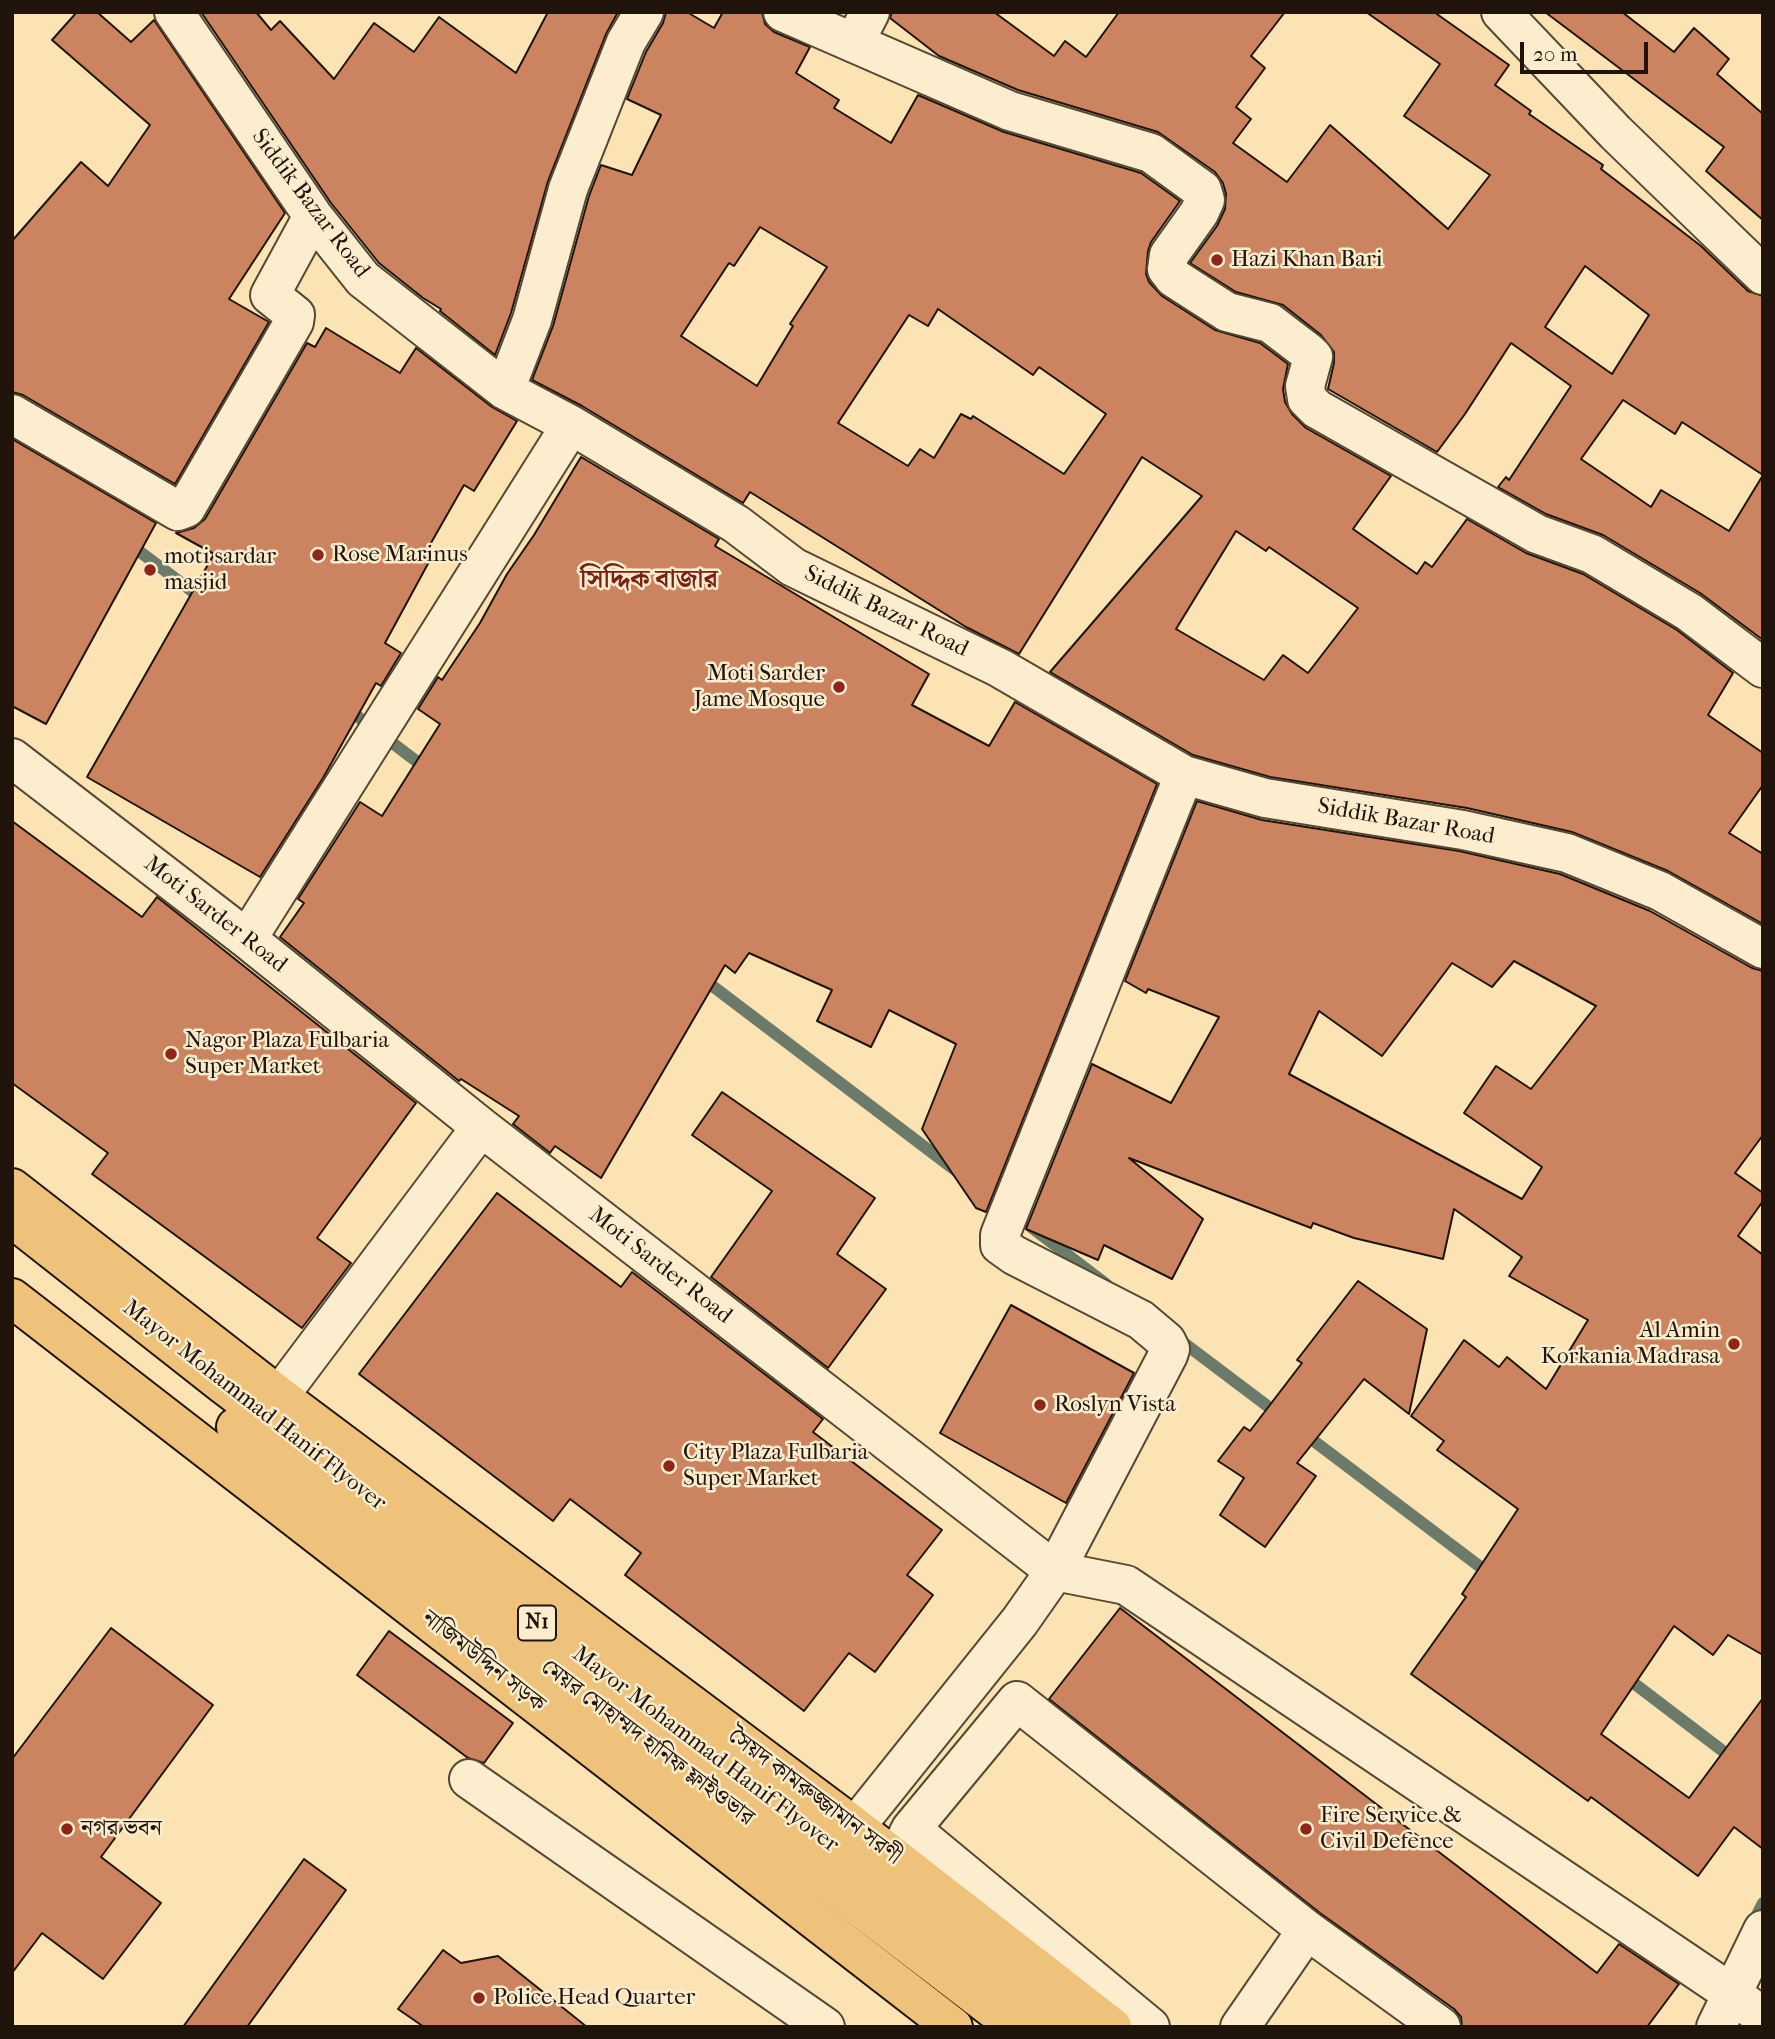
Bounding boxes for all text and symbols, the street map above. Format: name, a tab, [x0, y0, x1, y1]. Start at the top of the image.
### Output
scale bar	[1523, 28, 1651, 72]
text: 20 m	[1533, 42, 1577, 66]
street label: Siddik Bazar Road	[245, 124, 375, 284]
place label: Hazi Khan Bari	[1231, 246, 1382, 274]
marker: Hazi Khan Bari	[1209, 252, 1225, 268]
place label: Rose Marinus	[332, 541, 468, 569]
place label: moti sardar masjid	[164, 543, 276, 597]
marker: Rose Marinus	[310, 547, 326, 563]
street label: Siddik Bazar Road	[799, 560, 973, 664]
marker: moti sardar masjid	[142, 562, 158, 578]
district label: সিদ্দিক বাজার	[580, 565, 718, 597]
place label: Moti Sarder Jame Mosque	[694, 660, 825, 714]
marker: Moti Sarder Jame Mosque	[831, 679, 847, 695]
street label: Siddik Bazar Road	[1315, 793, 1497, 851]
street label: Moti Sarder Road	[138, 851, 292, 979]
place label: Nagor Plaza Fulbaria Super Market	[185, 1027, 389, 1081]
marker: Nagor Plaza Fulbaria Super Market	[163, 1046, 179, 1062]
street label: Moti Sarder Road	[583, 1202, 737, 1330]
street label: Mayor Mohammad Hanif Flyover	[117, 1295, 391, 1517]
place label: Al Amin Korkania Madrasa	[1541, 1317, 1720, 1371]
marker: Al Amin Korkania Madrasa	[1726, 1336, 1742, 1352]
place label: Roslyn Vista	[1054, 1391, 1176, 1419]
marker: Roslyn Vista	[1032, 1397, 1048, 1413]
place label: City Plaza Fulbaria Super Market	[683, 1439, 868, 1493]
marker: City Plaza Fulbaria Super Market	[661, 1458, 677, 1474]
street label: নাজিমউদ্দিন সড়ক	[416, 1605, 550, 1719]
road number: N1	[518, 1606, 556, 1640]
street label: Mayor Mohammad Hanif Flyover	[566, 1641, 844, 1859]
street label: মেয়র মোহাম্মদ হানিফ ফ্লাইওভার	[535, 1654, 759, 1832]
street label: সৈয়দ কামরুজ্জামান সরণী	[722, 1723, 906, 1871]
place label: Fire Service & Civil Defence	[1320, 1802, 1462, 1856]
place label: নগর ভবন	[81, 1815, 162, 1843]
marker: নগর ভবন	[59, 1821, 75, 1837]
marker: Fire Service & Civil Defence	[1298, 1821, 1314, 1837]
place label: Police Head Quarter	[493, 1984, 695, 2012]
marker: Police Head Quarter	[471, 1990, 487, 2006]

